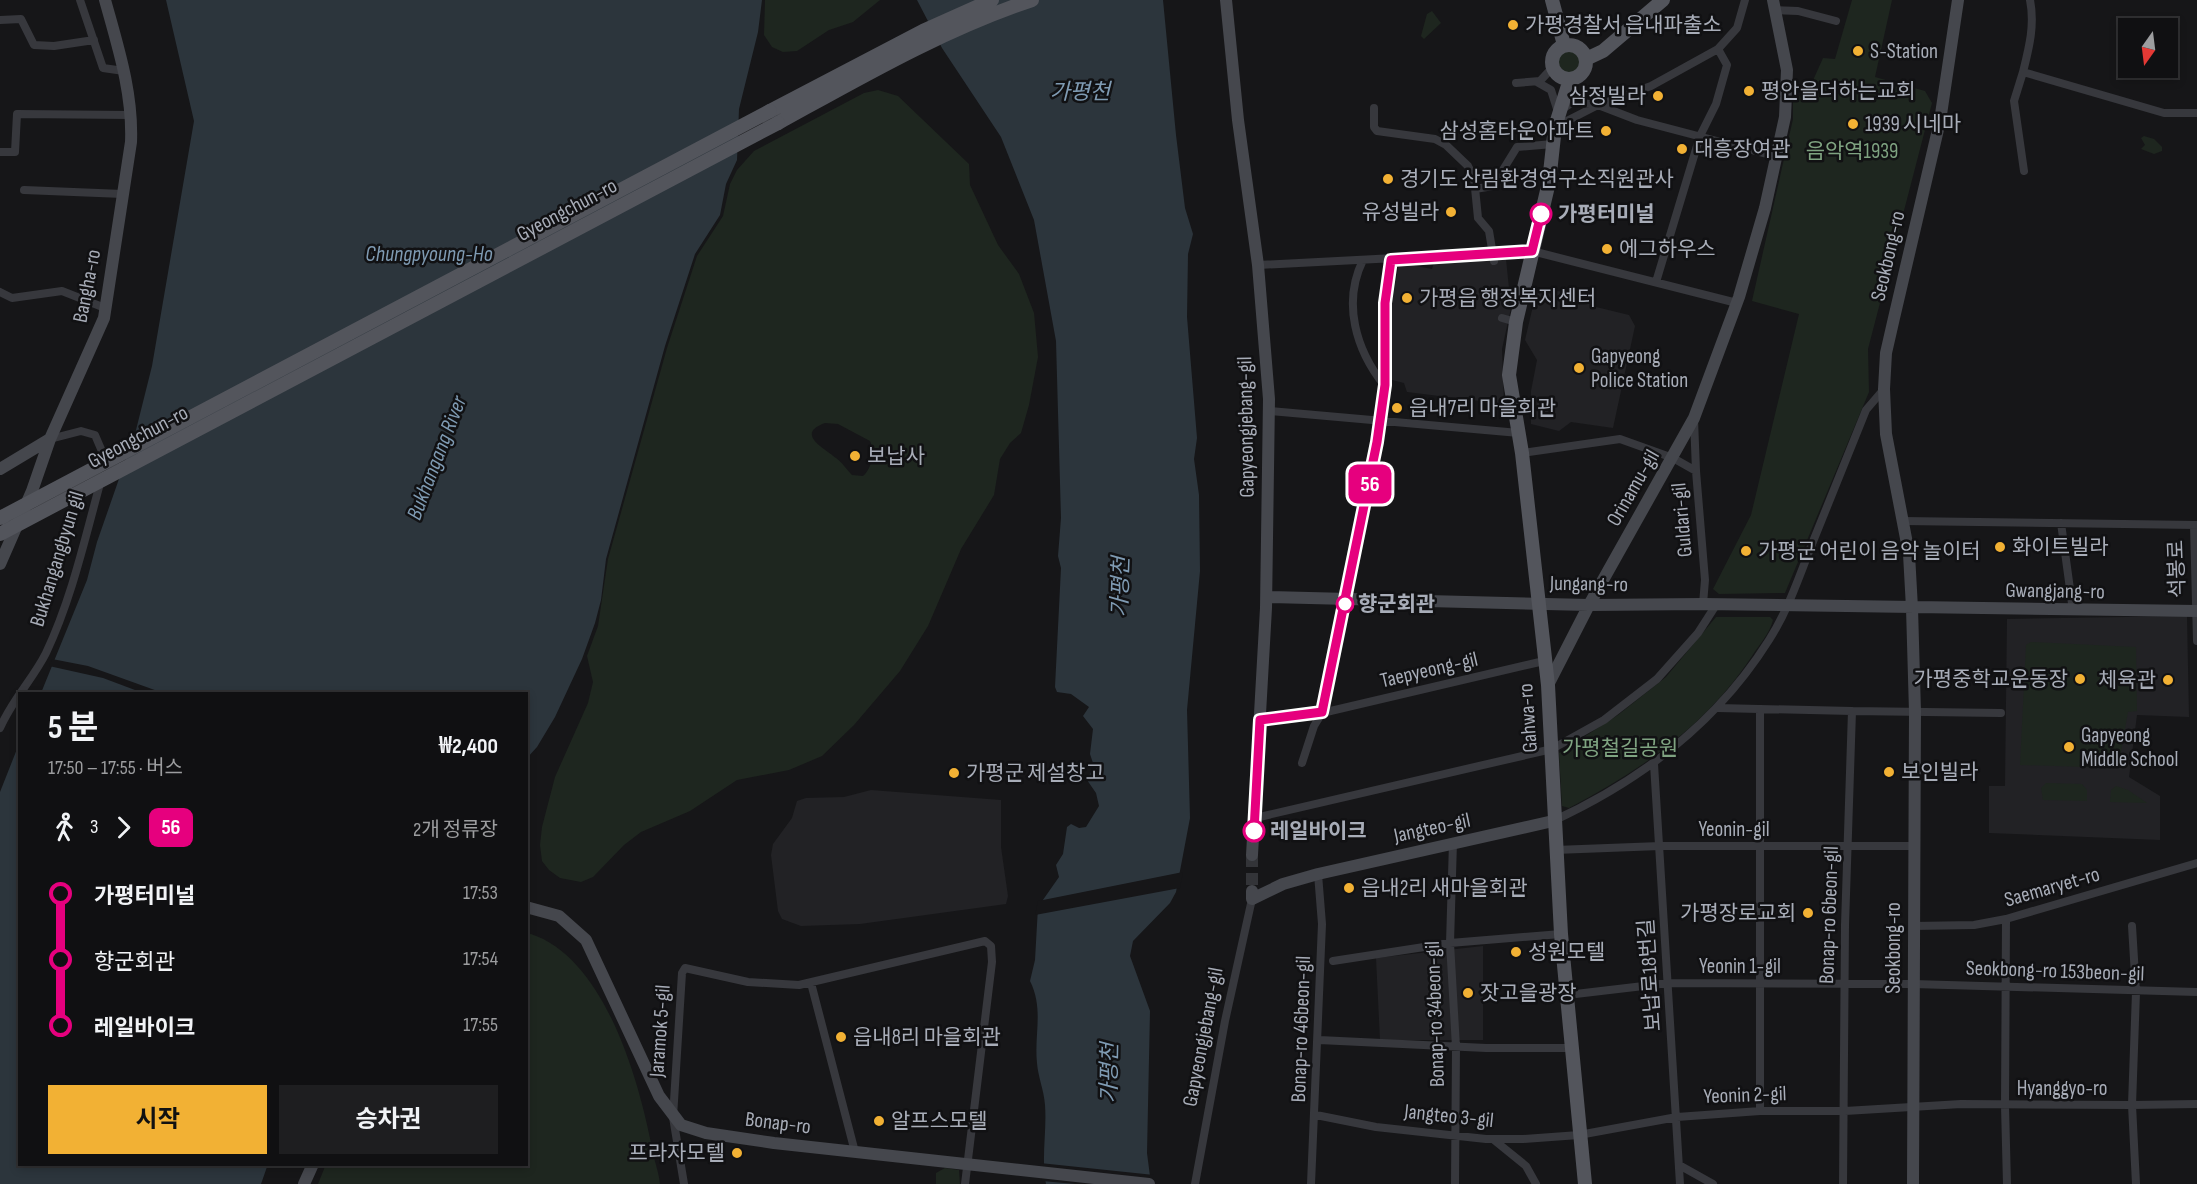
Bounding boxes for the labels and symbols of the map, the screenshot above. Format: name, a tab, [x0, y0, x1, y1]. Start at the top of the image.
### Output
place label: 가평경찰서 읍내파출소	[1525, 13, 1722, 38]
marker: 가평경찰서 읍내파출소	[1506, 18, 1520, 32]
north arrow	[2118, 18, 2178, 78]
place label: S-Station	[1870, 39, 1938, 64]
marker: S-Station	[1851, 44, 1865, 58]
water label: 가평천	[1050, 79, 1113, 106]
place label: 평안을더하는교회	[1761, 79, 1916, 104]
place label: 삼정빌라	[1569, 84, 1646, 109]
marker: 평안을더하는교회	[1742, 84, 1756, 98]
marker: 삼정빌라	[1651, 89, 1665, 103]
place label: 1939 시네마	[1865, 112, 1961, 137]
marker: 1939 시네마	[1846, 117, 1860, 131]
place label: 삼성홈타운아파트	[1439, 119, 1594, 144]
marker: 삼성홈타운아파트	[1599, 124, 1613, 138]
place label: 대흥장여관	[1694, 137, 1791, 162]
park label: 음악역1939	[1806, 139, 1898, 164]
marker: 대흥장여관	[1675, 142, 1689, 156]
place label: 경기도 산림환경연구소직원관사	[1400, 167, 1674, 192]
marker: 경기도 산림환경연구소직원관사	[1381, 172, 1395, 186]
street label: Gyeongchun-ro	[513, 173, 621, 247]
place label: 유성빌라	[1362, 200, 1439, 225]
place label: 가평터미널	[1558, 202, 1655, 227]
marker: 가평터미널	[1530, 203, 1552, 225]
marker: 유성빌라	[1444, 205, 1458, 219]
street label: Seokbong-ro	[1866, 209, 1910, 303]
place label: 에그하우스	[1619, 237, 1716, 262]
water label: Chungpyoung-Ho	[365, 241, 493, 268]
marker: 에그하우스	[1600, 242, 1614, 256]
street label: Bangha-ro	[68, 247, 106, 325]
place label: 가평읍 행정복지센터	[1419, 286, 1596, 311]
marker: 가평읍 행정복지센터	[1400, 291, 1414, 305]
place label: Gapyeong Police Station	[1591, 344, 1688, 393]
street label: Gapyeongjebang-gil	[1232, 356, 1260, 498]
marker: Gapyeong Police Station	[1572, 361, 1586, 375]
water label: Bukhangang River	[401, 392, 473, 524]
place label: 읍내7리 마을회관	[1409, 396, 1556, 421]
street label: Gyeongchun-ro	[84, 400, 192, 474]
marker: 읍내7리 마을회관	[1390, 401, 1404, 415]
place label: 보납사	[867, 444, 925, 469]
street label: Orinamu-gil	[1601, 445, 1665, 531]
marker: 보납사	[848, 449, 862, 463]
line badge: 56	[1343, 464, 1397, 504]
street label: Guldari-gil	[1666, 482, 1698, 558]
street label: Bukhangangbyun gil	[25, 489, 89, 629]
place label: 화이트빌라	[2012, 535, 2109, 560]
place label: 가평군 어린이 음악 놀이터	[1758, 539, 1981, 564]
marker: 화이트빌라	[1993, 540, 2007, 554]
street label: 석봉로	[2163, 540, 2191, 598]
marker: 가평군 어린이 음악 놀이터	[1739, 544, 1753, 558]
water label: 가평천	[1106, 553, 1136, 618]
street label: Jungang-ro	[1549, 571, 1628, 597]
street label: Gwangjang-ro	[2005, 578, 2105, 604]
place label: 향군회관	[1358, 592, 1435, 617]
marker: 향군회관	[1336, 595, 1354, 613]
street label: Taepyeong-gil	[1378, 647, 1480, 693]
place label: 가평중학교운동장	[1913, 667, 2068, 692]
place label: 체육관	[2098, 668, 2156, 693]
marker: 가평중학교운동장	[2073, 672, 2087, 686]
marker: 체육관	[2161, 673, 2175, 687]
street label: Gahwa-ro	[1513, 683, 1543, 753]
place label: Gapyeong Middle School	[2081, 723, 2178, 772]
park label: 가평철길공원	[1562, 736, 1678, 761]
marker: Gapyeong Middle School	[2062, 740, 2076, 754]
place label: 보인빌라	[1901, 760, 1978, 785]
place label: 가평군 제설창고	[966, 761, 1105, 786]
marker: 보인빌라	[1882, 765, 1896, 779]
marker: 가평군 제설창고	[947, 766, 961, 780]
street label: Jangteo-gil	[1391, 808, 1472, 848]
street label: Yeonin-gil	[1698, 817, 1770, 842]
place label: 레일바이크	[1270, 819, 1367, 844]
marker: 레일바이크	[1243, 820, 1265, 842]
street label: Bonap-ro 6beon-gil	[1814, 846, 1844, 984]
street label: Saemaryet-ro	[2001, 861, 2103, 913]
place label: 읍내2리 새마을회관	[1361, 876, 1528, 901]
marker: 읍내2리 새마을회관	[1342, 881, 1356, 895]
place label: 가평장로교회	[1680, 901, 1796, 926]
street label: Seokbong-ro	[1881, 902, 1906, 994]
marker: 가평장로교회	[1801, 906, 1815, 920]
street label: 보납로18번길	[1634, 918, 1666, 1032]
place label: 성원모텔	[1528, 940, 1605, 965]
street label: Bonap-ro 34beon-gil	[1420, 941, 1450, 1087]
marker: 성원모텔	[1509, 945, 1523, 959]
street label: Yeonin 1-gil	[1699, 954, 1781, 979]
street label: Bonap-ro 46beon-gil	[1286, 955, 1316, 1103]
street label: Seokbong-ro 153beon-gil	[1965, 955, 2145, 987]
street label: Gapyeongjebang-gil	[1177, 965, 1229, 1109]
place label: 잣고을광장	[1480, 981, 1577, 1006]
street label: Jaramok 5-gil	[644, 984, 676, 1079]
marker: 잣고을광장	[1461, 986, 1475, 1000]
place label: 읍내8리 마을회관	[853, 1025, 1001, 1050]
marker: 읍내8리 마을회관	[834, 1030, 848, 1044]
water label: 가평천	[1096, 1040, 1124, 1104]
street label: Hyanggyo-ro	[2017, 1076, 2107, 1101]
street label: Yeonin 2-gil	[1703, 1081, 1787, 1109]
street label: Jangteo 3-gil	[1402, 1099, 1495, 1133]
street label: Bonap-ro	[744, 1107, 812, 1139]
place label: 알프스모텔	[891, 1109, 988, 1134]
marker: 알프스모텔	[872, 1114, 886, 1128]
place label: 프라자모텔	[628, 1141, 725, 1166]
marker: 프라자모텔	[730, 1146, 744, 1160]

